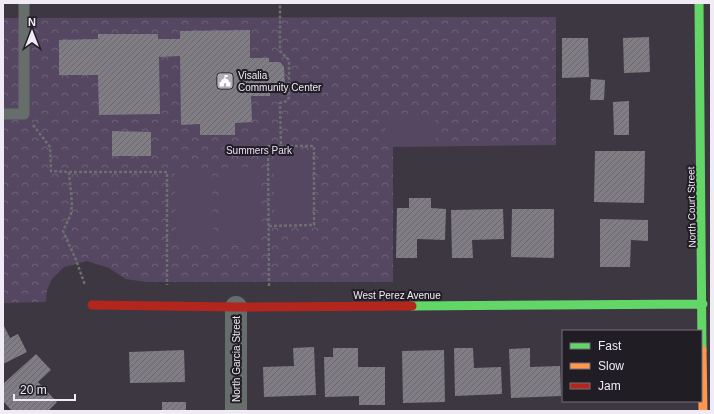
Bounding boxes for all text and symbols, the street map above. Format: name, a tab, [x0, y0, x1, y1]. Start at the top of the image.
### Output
north arrow	[12, 12, 52, 52]
text: N	[28, 16, 36, 28]
place label: Visalia Community Center	[238, 70, 322, 93]
public building icon: Visalia Community Center	[215, 71, 235, 91]
park label: Summers Park	[226, 145, 293, 156]
street label: North Court Street	[685, 166, 698, 248]
street label: West Perez Avenue	[353, 290, 441, 301]
street label: North Garcia Street	[231, 316, 242, 402]
legend	[562, 330, 702, 402]
text: Fast	[598, 339, 622, 353]
text: Slow	[598, 359, 624, 373]
scale bar	[14, 376, 75, 402]
text: Jam	[598, 379, 621, 393]
text: 20 m	[20, 383, 47, 397]

